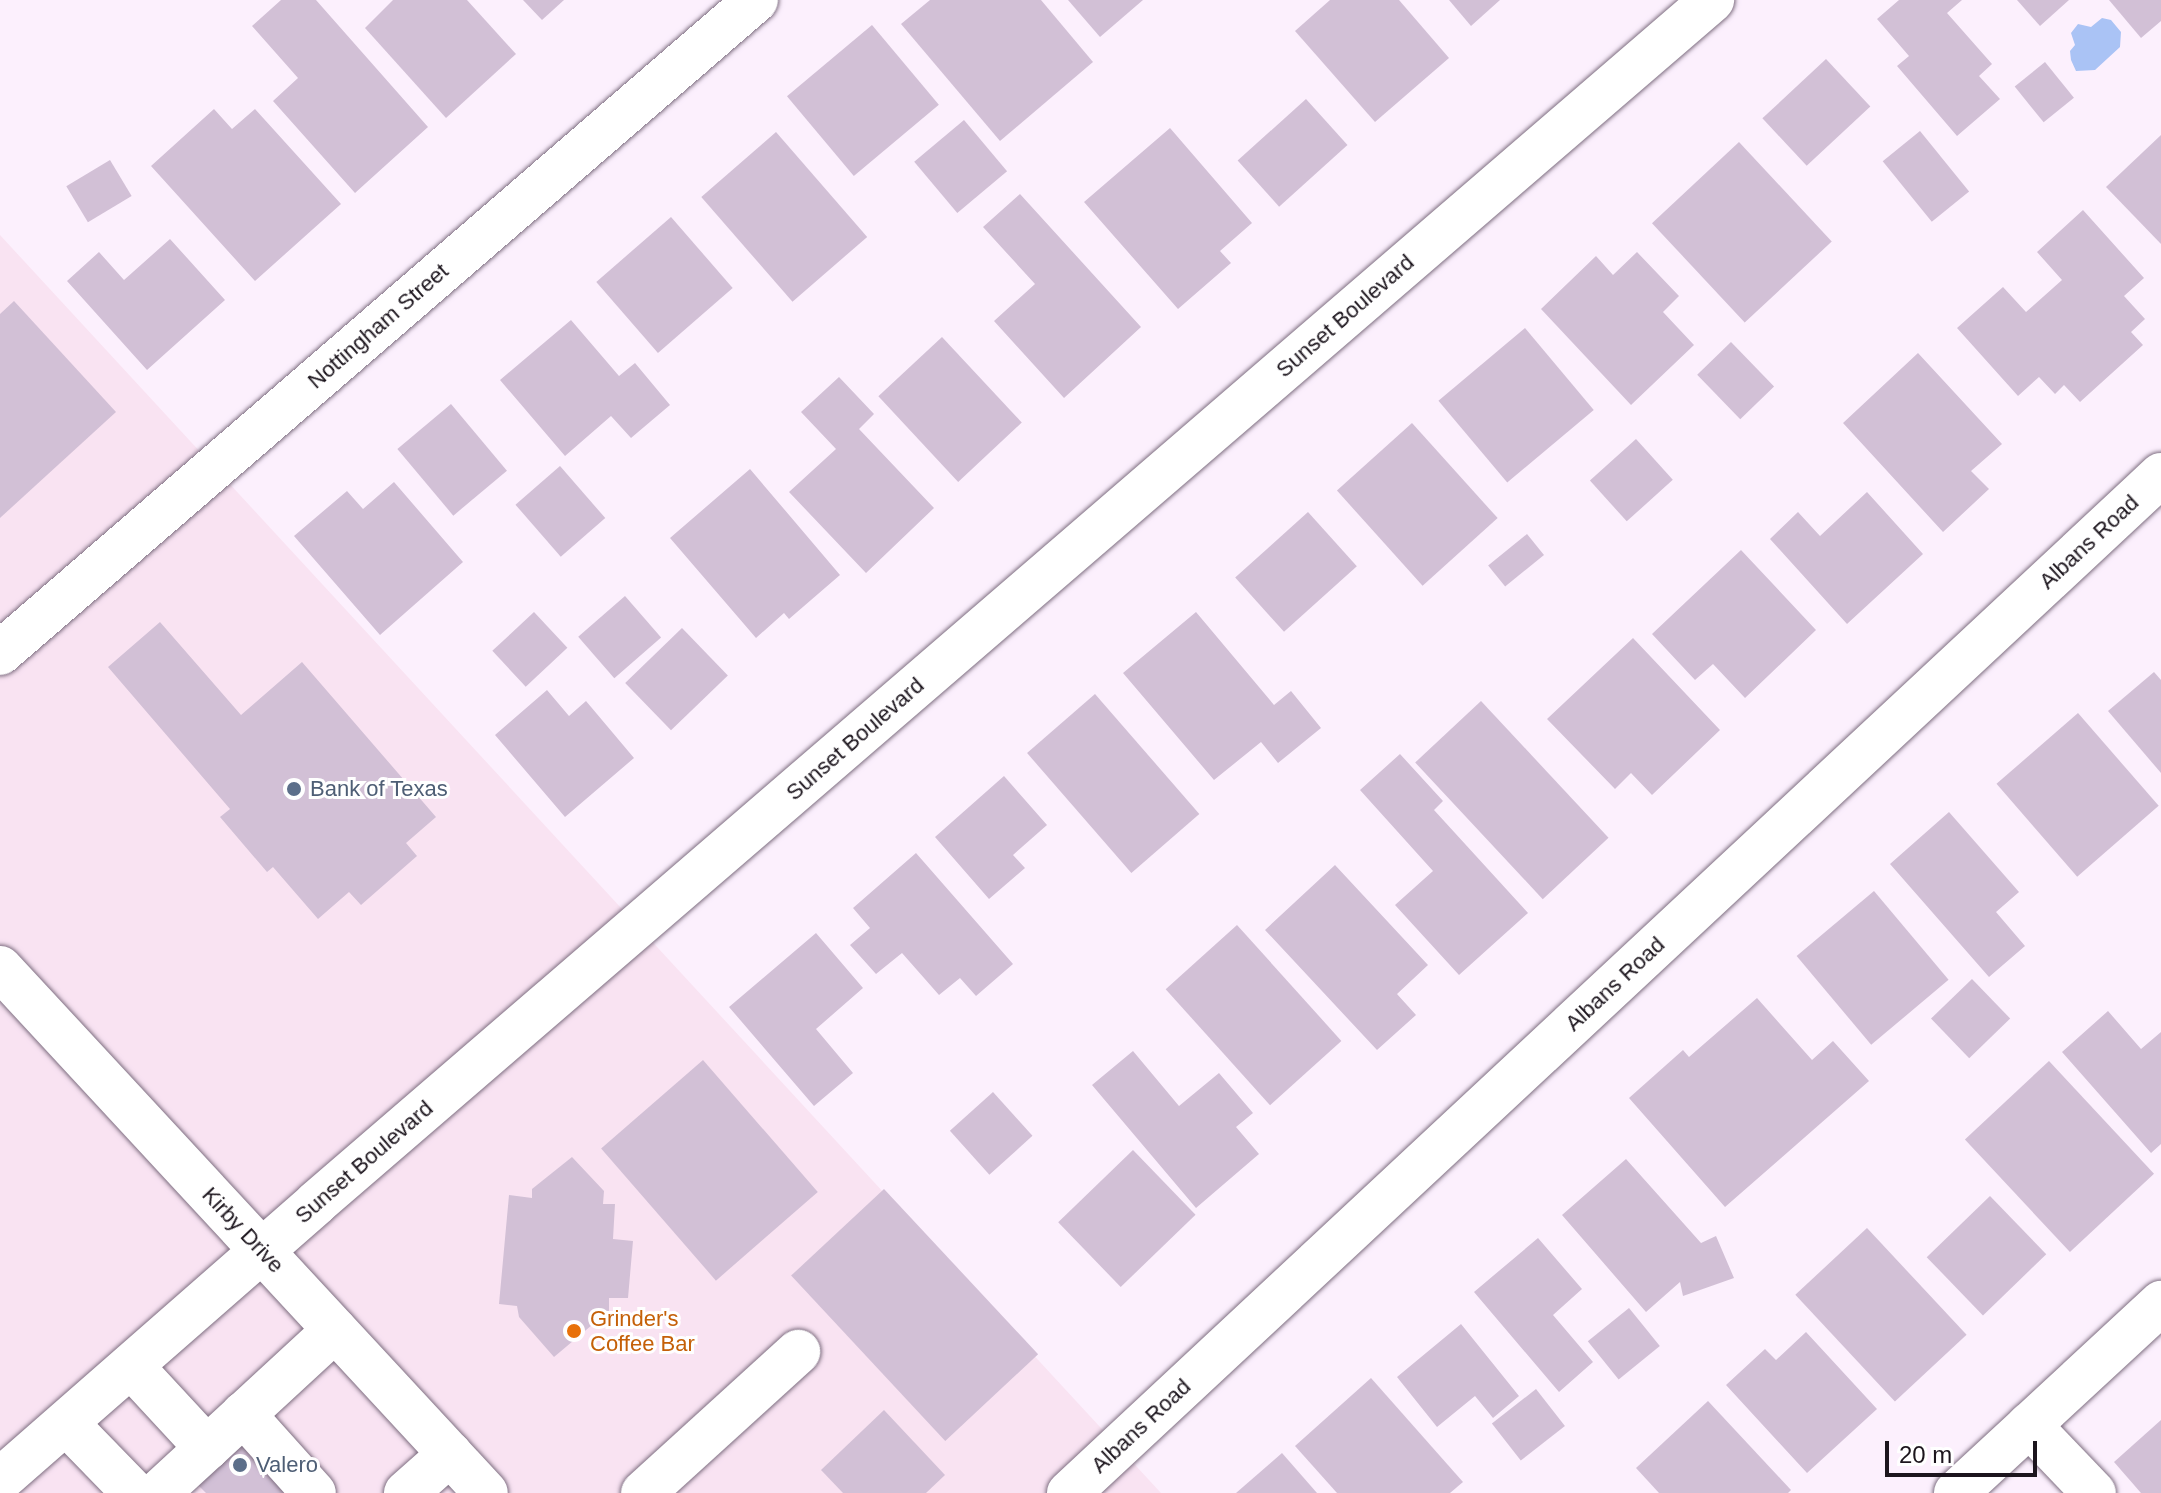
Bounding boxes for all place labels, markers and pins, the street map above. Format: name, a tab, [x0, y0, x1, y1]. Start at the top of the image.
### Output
place label: Bank of Texas	[310, 776, 448, 802]
marker: Bank of Texas	[285, 780, 303, 798]
place label: Grinder's Coffee Bar	[590, 1305, 695, 1356]
marker: Grinder's Coffee Bar	[565, 1322, 583, 1340]
place label: Valero	[256, 1452, 318, 1478]
marker: Valero	[231, 1456, 249, 1474]

